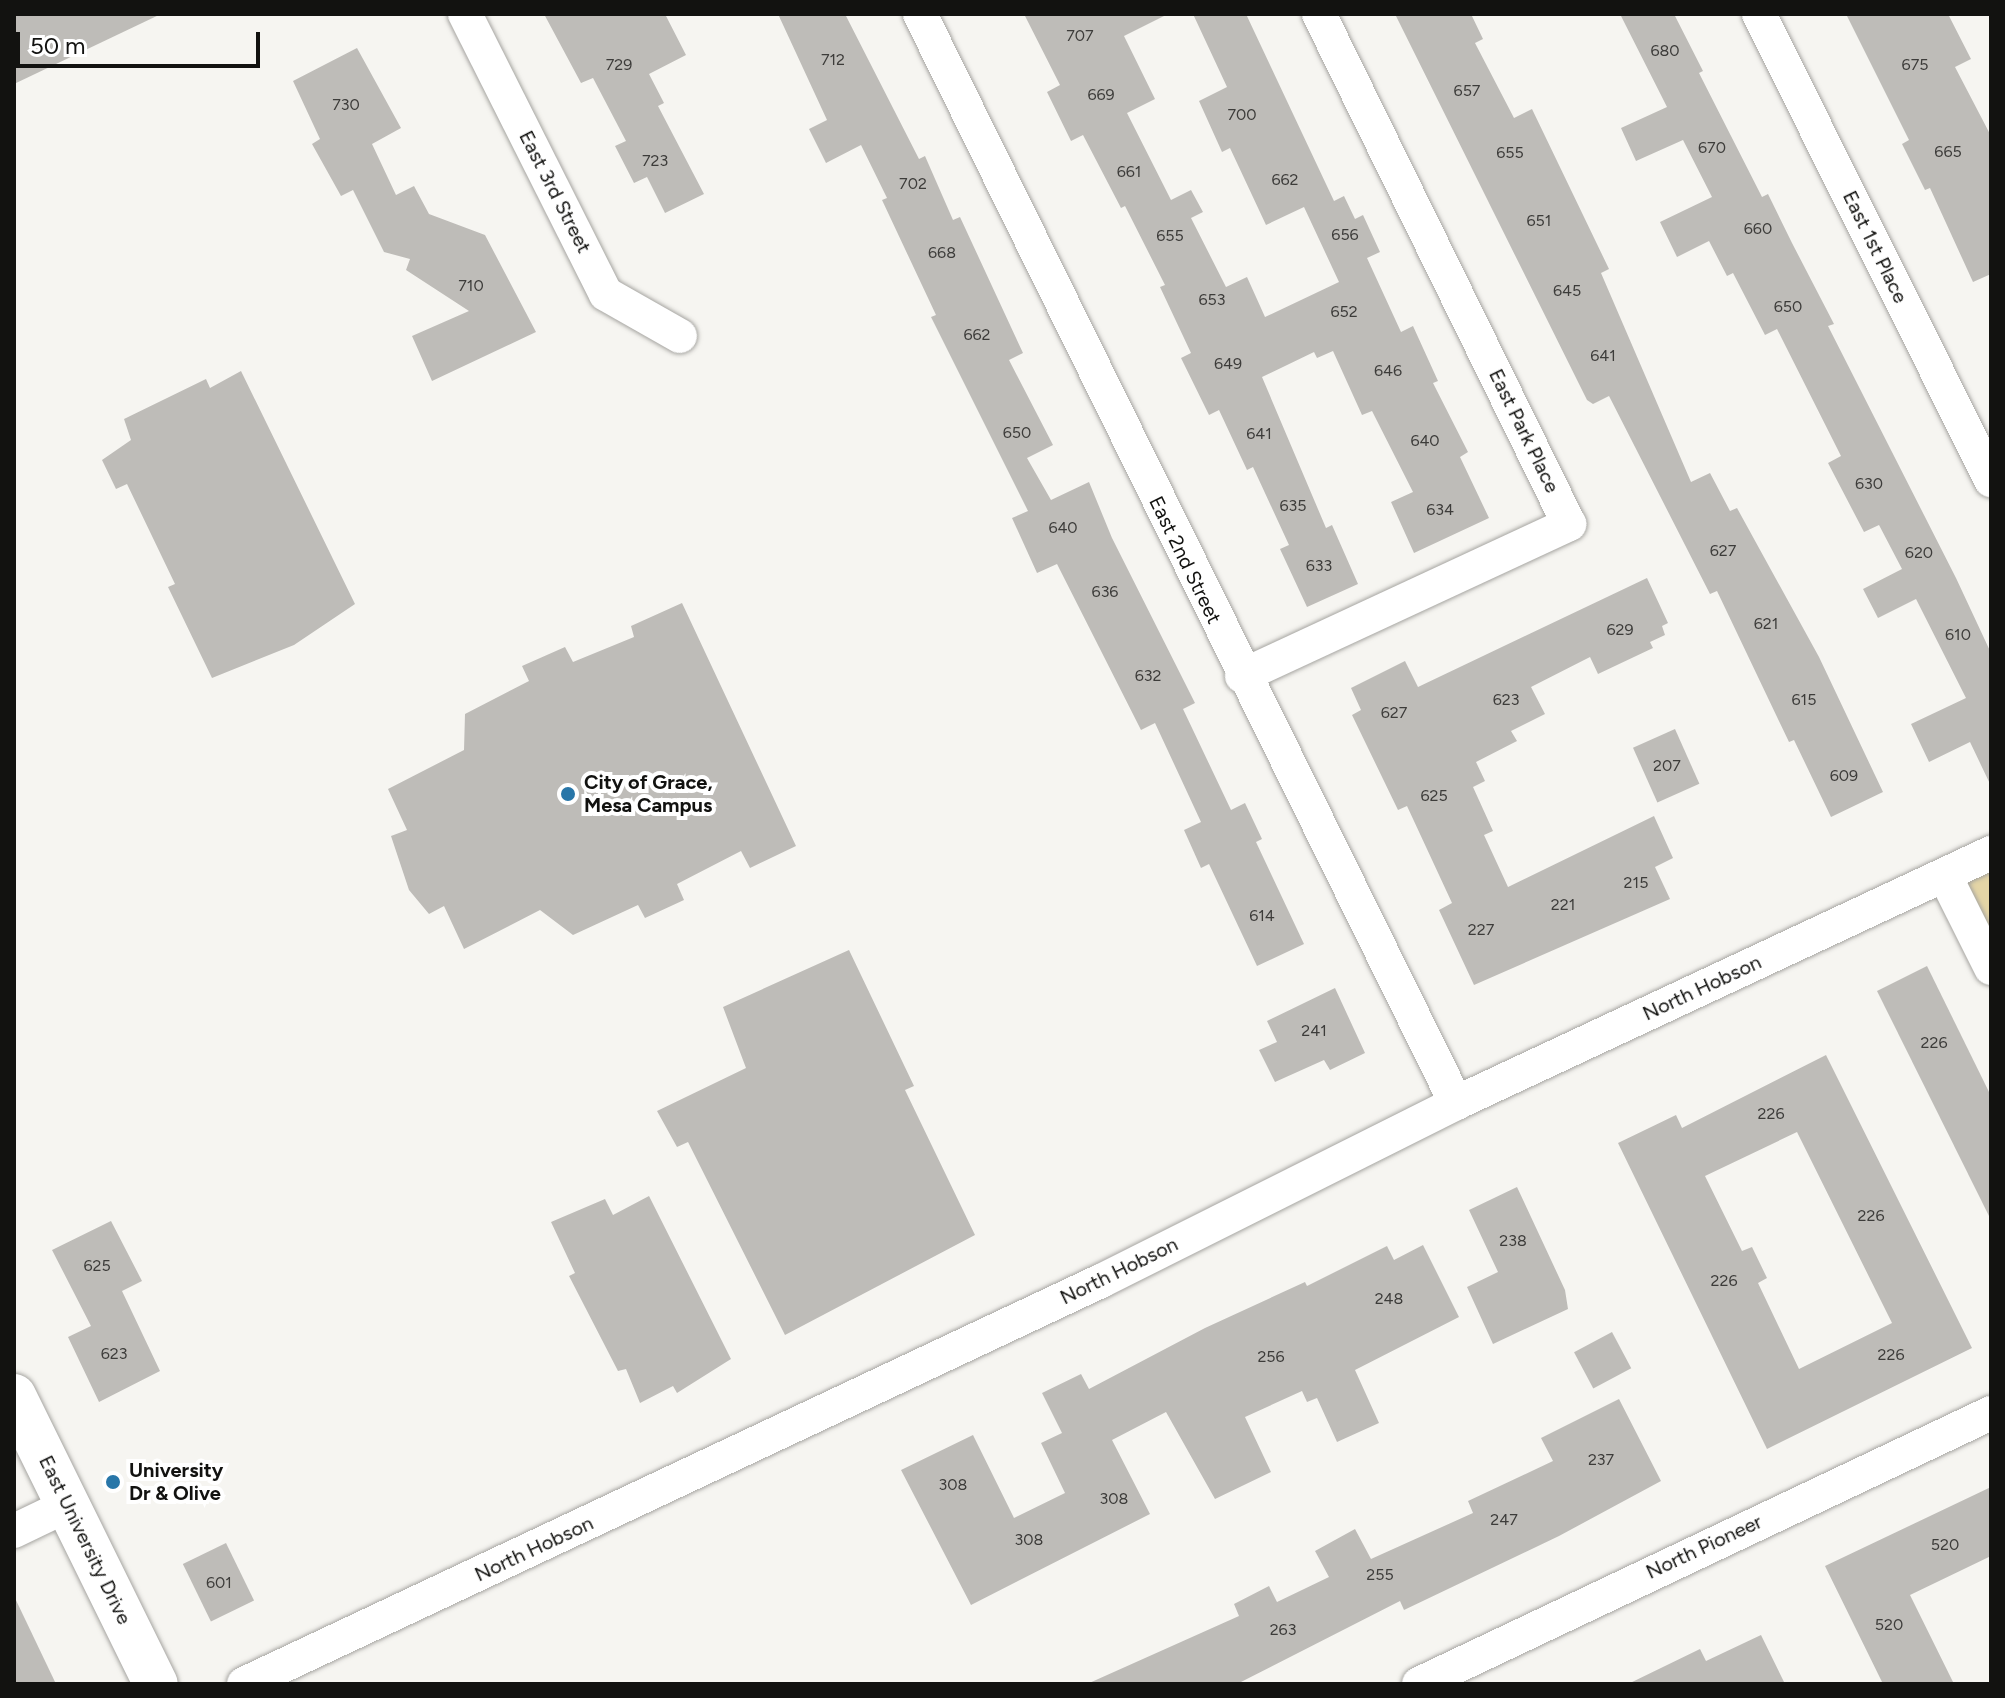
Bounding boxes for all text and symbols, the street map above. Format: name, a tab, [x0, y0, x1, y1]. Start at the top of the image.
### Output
scale bar	[20, 16, 264, 66]
house number: 707	[1066, 26, 1094, 46]
text: 50 m	[30, 31, 86, 60]
house number: 680	[1650, 41, 1680, 61]
house number: 712	[821, 50, 845, 70]
house number: 729	[606, 55, 632, 75]
house number: 675	[1902, 55, 1928, 75]
house number: 657	[1454, 81, 1480, 101]
house number: 669	[1087, 85, 1115, 105]
house number: 730	[332, 95, 360, 115]
house number: 700	[1227, 105, 1257, 125]
street label: East 3rd Street	[514, 127, 596, 257]
house number: 670	[1698, 138, 1726, 158]
house number: 665	[1934, 142, 1962, 162]
house number: 655	[1496, 143, 1524, 163]
house number: 723	[642, 151, 668, 171]
house number: 661	[1117, 162, 1141, 182]
house number: 662	[1271, 170, 1299, 190]
house number: 702	[899, 174, 927, 194]
street label: East 1st Place	[1838, 187, 1912, 307]
house number: 651	[1527, 211, 1551, 231]
house number: 660	[1744, 219, 1772, 239]
house number: 656	[1331, 225, 1359, 245]
house number: 655	[1156, 226, 1184, 246]
house number: 668	[928, 243, 956, 263]
house number: 710	[458, 276, 484, 296]
house number: 645	[1553, 281, 1581, 301]
house number: 653	[1199, 290, 1225, 310]
house number: 650	[1774, 297, 1802, 317]
house number: 652	[1330, 302, 1358, 322]
house number: 662	[963, 325, 991, 345]
house number: 641	[1590, 346, 1616, 366]
house number: 649	[1214, 354, 1242, 374]
house number: 646	[1374, 361, 1402, 381]
street label: East Park Place	[1484, 365, 1564, 497]
house number: 650	[1003, 423, 1031, 443]
house number: 641	[1246, 424, 1272, 444]
house number: 640	[1410, 431, 1440, 451]
house number: 630	[1855, 474, 1883, 494]
street label: East 2nd Street	[1144, 492, 1226, 628]
house number: 635	[1280, 496, 1306, 516]
house number: 634	[1426, 500, 1454, 520]
house number: 640	[1048, 518, 1078, 538]
house number: 627	[1710, 541, 1736, 561]
house number: 620	[1905, 543, 1933, 563]
house number: 633	[1306, 556, 1332, 576]
house number: 636	[1092, 582, 1118, 602]
house number: 621	[1754, 614, 1778, 634]
house number: 629	[1606, 620, 1634, 640]
house number: 610	[1945, 625, 1971, 645]
house number: 632	[1135, 666, 1161, 686]
house number: 623	[1493, 690, 1519, 710]
house number: 615	[1792, 690, 1816, 710]
house number: 627	[1381, 703, 1407, 723]
house number: 207	[1653, 756, 1681, 776]
house number: 609	[1830, 766, 1858, 786]
place label: City of Grace, Mesa Campus	[584, 770, 713, 817]
marker: City of Grace, Mesa Campus	[559, 785, 577, 803]
house number: 625	[1420, 786, 1448, 806]
house number: 215	[1624, 873, 1648, 893]
house number: 221	[1551, 895, 1575, 915]
house number: 614	[1249, 906, 1275, 926]
house number: 227	[1468, 920, 1494, 940]
street label: North Hobson	[1639, 950, 1765, 1026]
house number: 241	[1301, 1021, 1327, 1041]
house number: 226	[1921, 1033, 1947, 1053]
house number: 226	[1758, 1104, 1784, 1124]
house number: 226	[1858, 1206, 1884, 1226]
house number: 238	[1499, 1231, 1527, 1251]
street label: North Hobson	[1056, 1232, 1182, 1310]
house number: 625	[83, 1256, 111, 1276]
house number: 226	[1711, 1271, 1737, 1291]
house number: 248	[1375, 1289, 1403, 1309]
house number: 623	[101, 1344, 127, 1364]
house number: 226	[1878, 1345, 1904, 1365]
house number: 256	[1257, 1347, 1285, 1367]
house number: 237	[1588, 1450, 1614, 1470]
street label: East University Drive	[34, 1452, 136, 1628]
place label: University Dr & Olive	[129, 1458, 223, 1505]
marker: University Dr & Olive	[104, 1473, 122, 1491]
house number: 308	[939, 1475, 967, 1495]
house number: 308	[1100, 1489, 1128, 1509]
house number: 247	[1490, 1510, 1518, 1530]
street label: North Pioneer	[1642, 1510, 1766, 1584]
street label: North Hobson	[471, 1511, 597, 1587]
house number: 308	[1015, 1530, 1043, 1550]
house number: 520	[1931, 1535, 1959, 1555]
house number: 255	[1366, 1565, 1394, 1585]
house number: 601	[206, 1573, 232, 1593]
house number: 520	[1875, 1615, 1903, 1635]
house number: 263	[1270, 1620, 1296, 1640]

